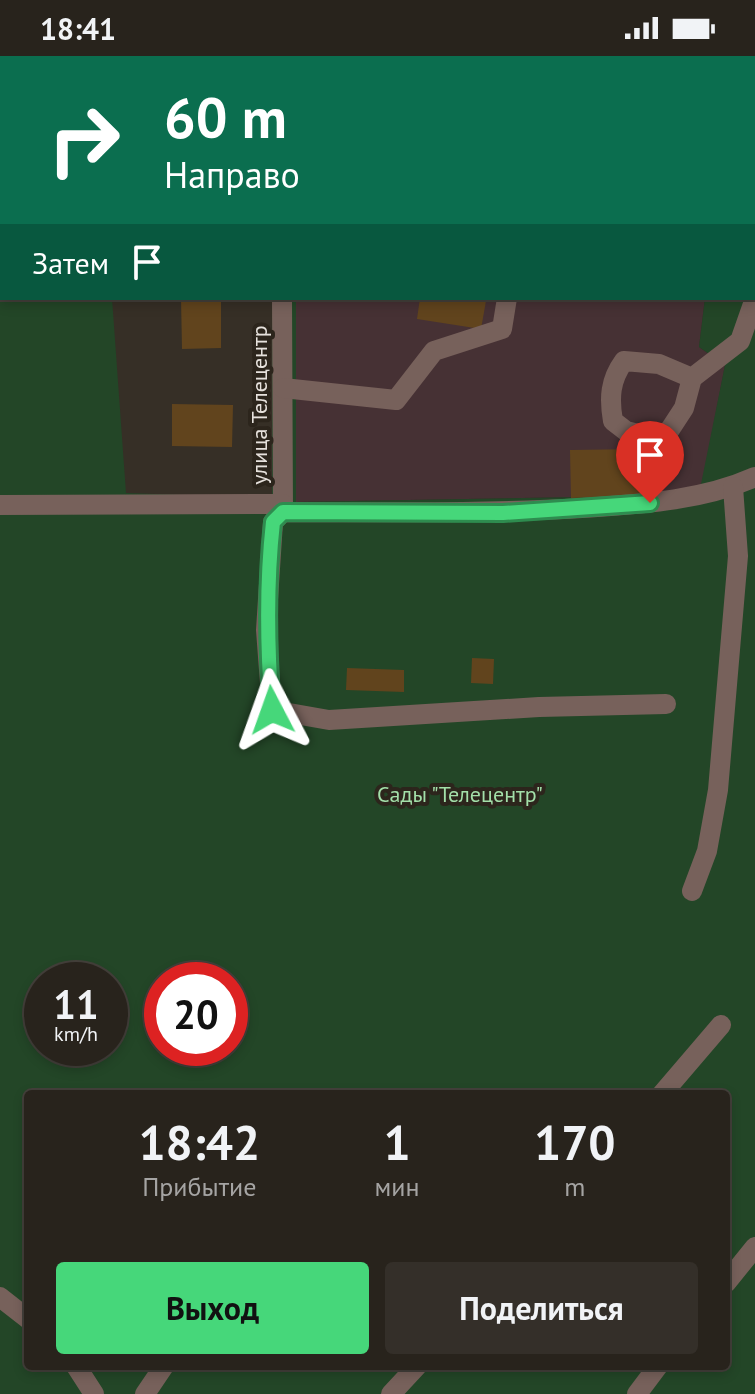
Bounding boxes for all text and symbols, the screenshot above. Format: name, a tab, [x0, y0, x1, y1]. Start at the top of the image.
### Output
text: 18:41	[40, 9, 116, 48]
text: 60 m	[164, 81, 287, 153]
icon: right	[32, 88, 136, 192]
text: Направо	[164, 151, 300, 198]
icon: arrive	[125, 240, 169, 284]
text: Затем	[32, 243, 109, 282]
street label: улица Телецентр	[245, 325, 273, 485]
pin	[616, 421, 684, 503]
icon: arrive	[628, 433, 672, 477]
position arrow	[230, 668, 314, 752]
park label: Сады "Телецентр"	[377, 780, 543, 808]
speed limit sign: 20	[144, 962, 248, 1066]
text: 11	[53, 978, 99, 1030]
text: km/h	[54, 1021, 98, 1047]
text: 18:42	[138, 1111, 260, 1173]
text: 1	[383, 1111, 411, 1173]
text: 170	[534, 1111, 616, 1173]
text: Прибытие	[142, 1170, 256, 1203]
text: мин	[375, 1170, 420, 1203]
text: m	[564, 1170, 585, 1203]
button: Выход	[56, 1262, 369, 1354]
button: Поделиться	[385, 1262, 698, 1354]

